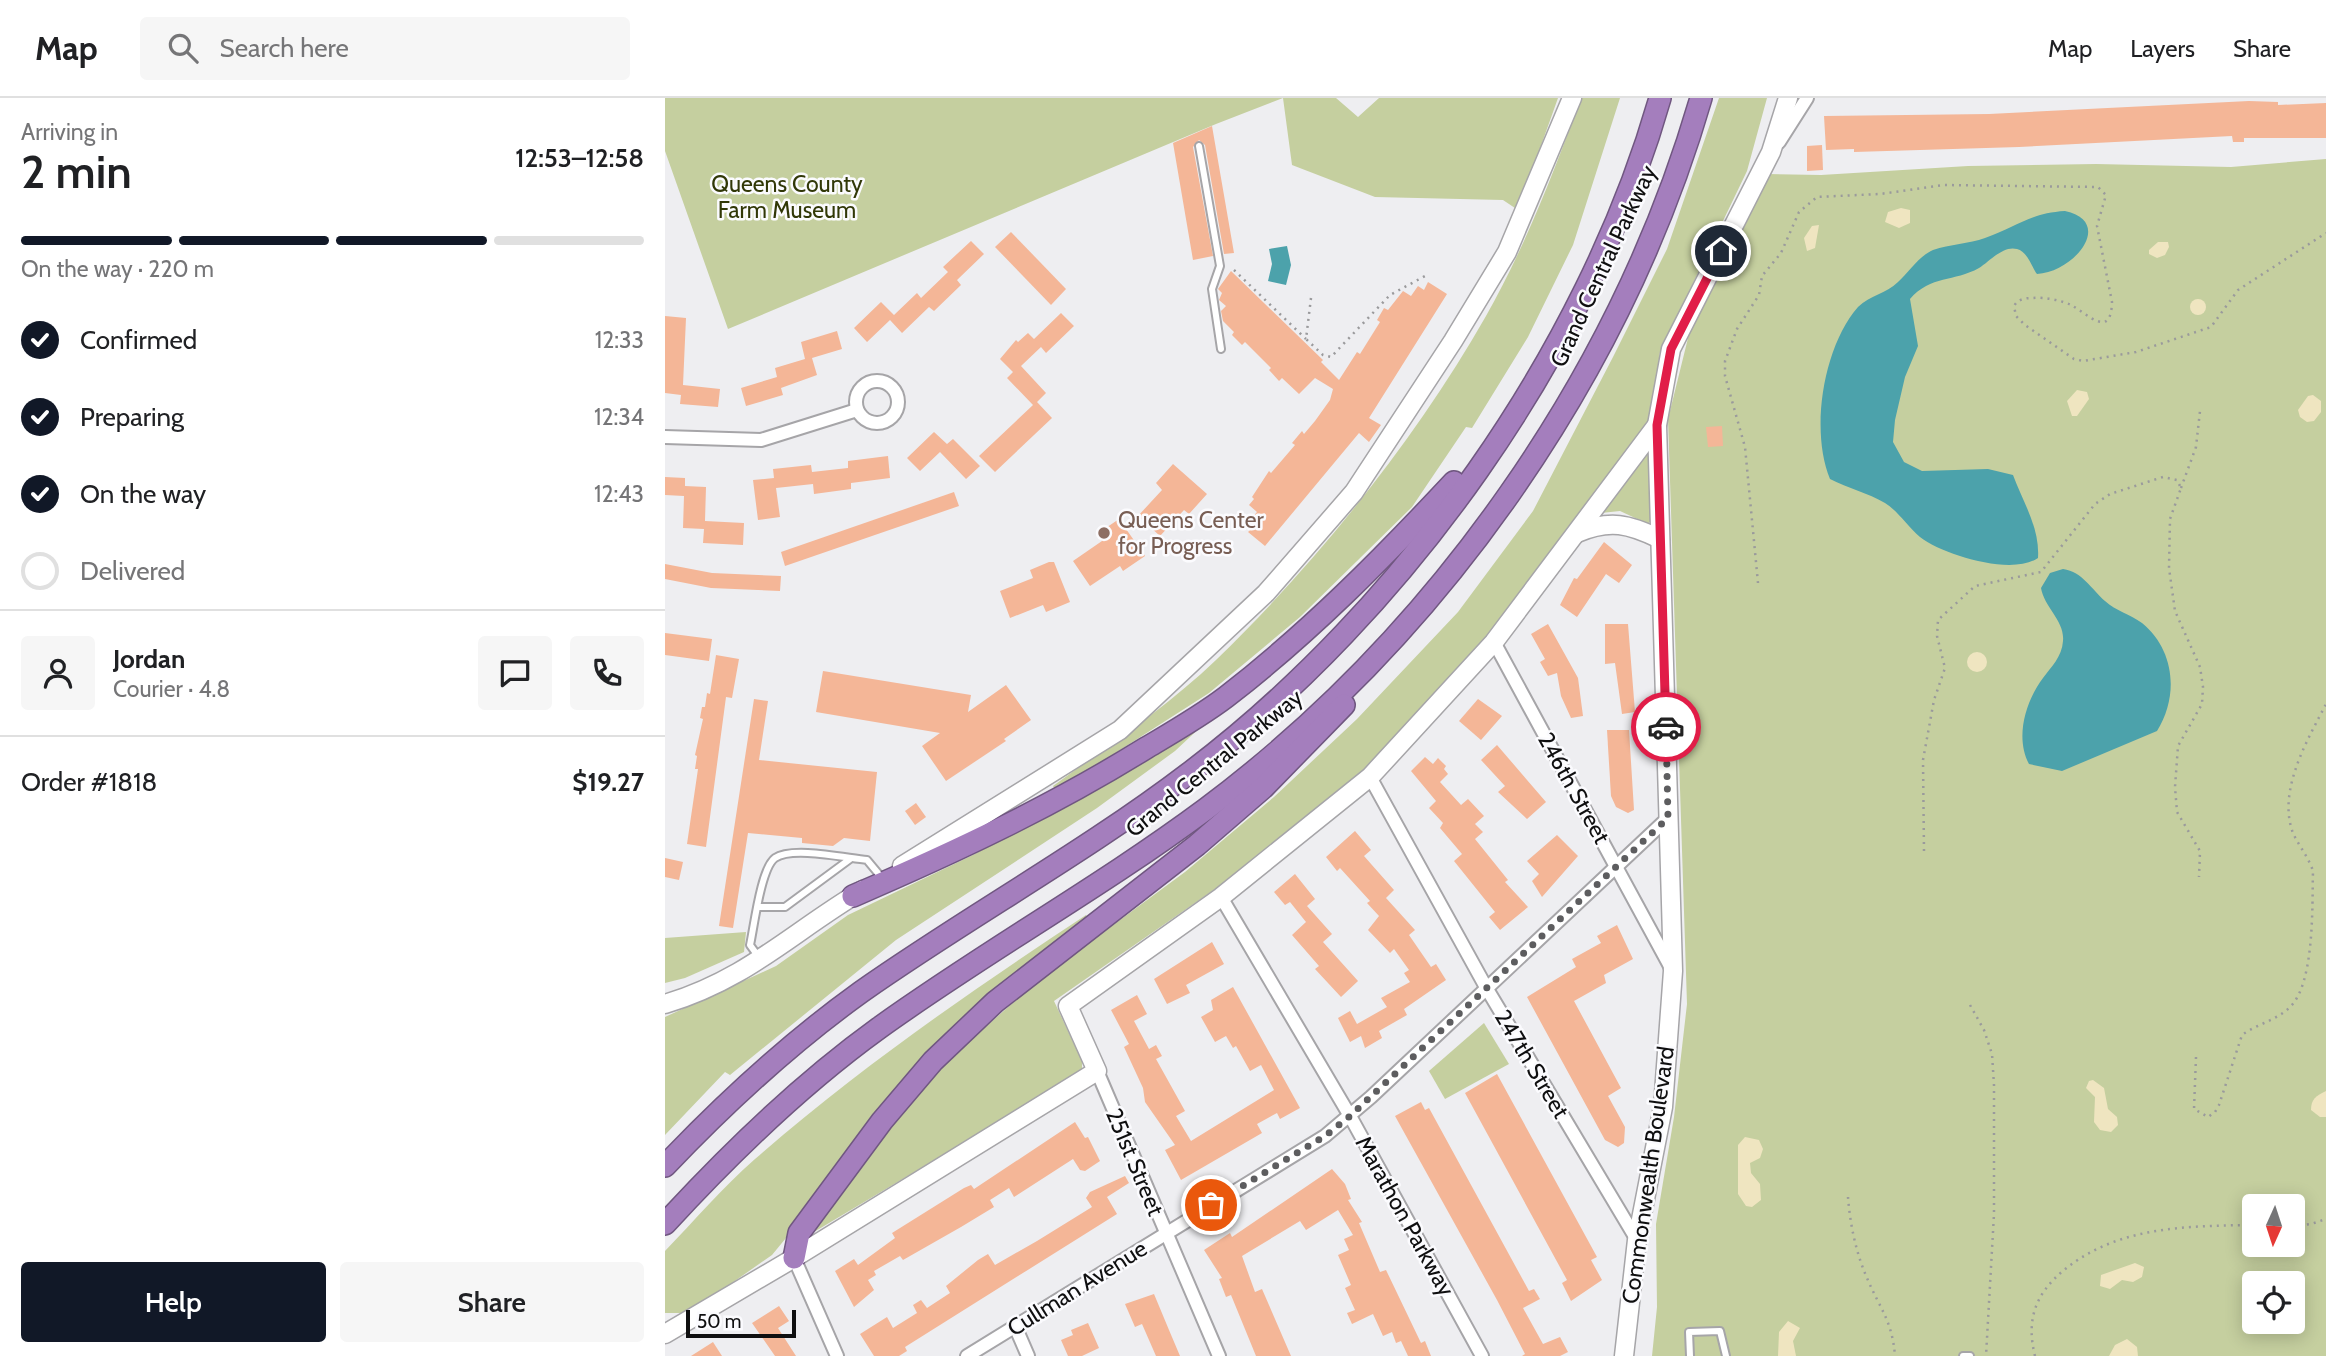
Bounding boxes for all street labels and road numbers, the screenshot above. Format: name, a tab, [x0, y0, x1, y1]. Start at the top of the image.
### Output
street label: Grand Central Parkway	[1544, 160, 1662, 371]
street label: Grand Central Parkway	[1120, 683, 1308, 843]
street label: 246th Street	[1532, 727, 1616, 849]
street label: 247th Street	[1489, 1005, 1575, 1123]
street label: Commonwealth Boulevard	[1616, 1045, 1680, 1305]
street label: 251st Street	[1100, 1104, 1170, 1220]
street label: Marathon Parkway	[1349, 1131, 1461, 1301]
street label: Cullman Avenue	[1002, 1234, 1152, 1342]

